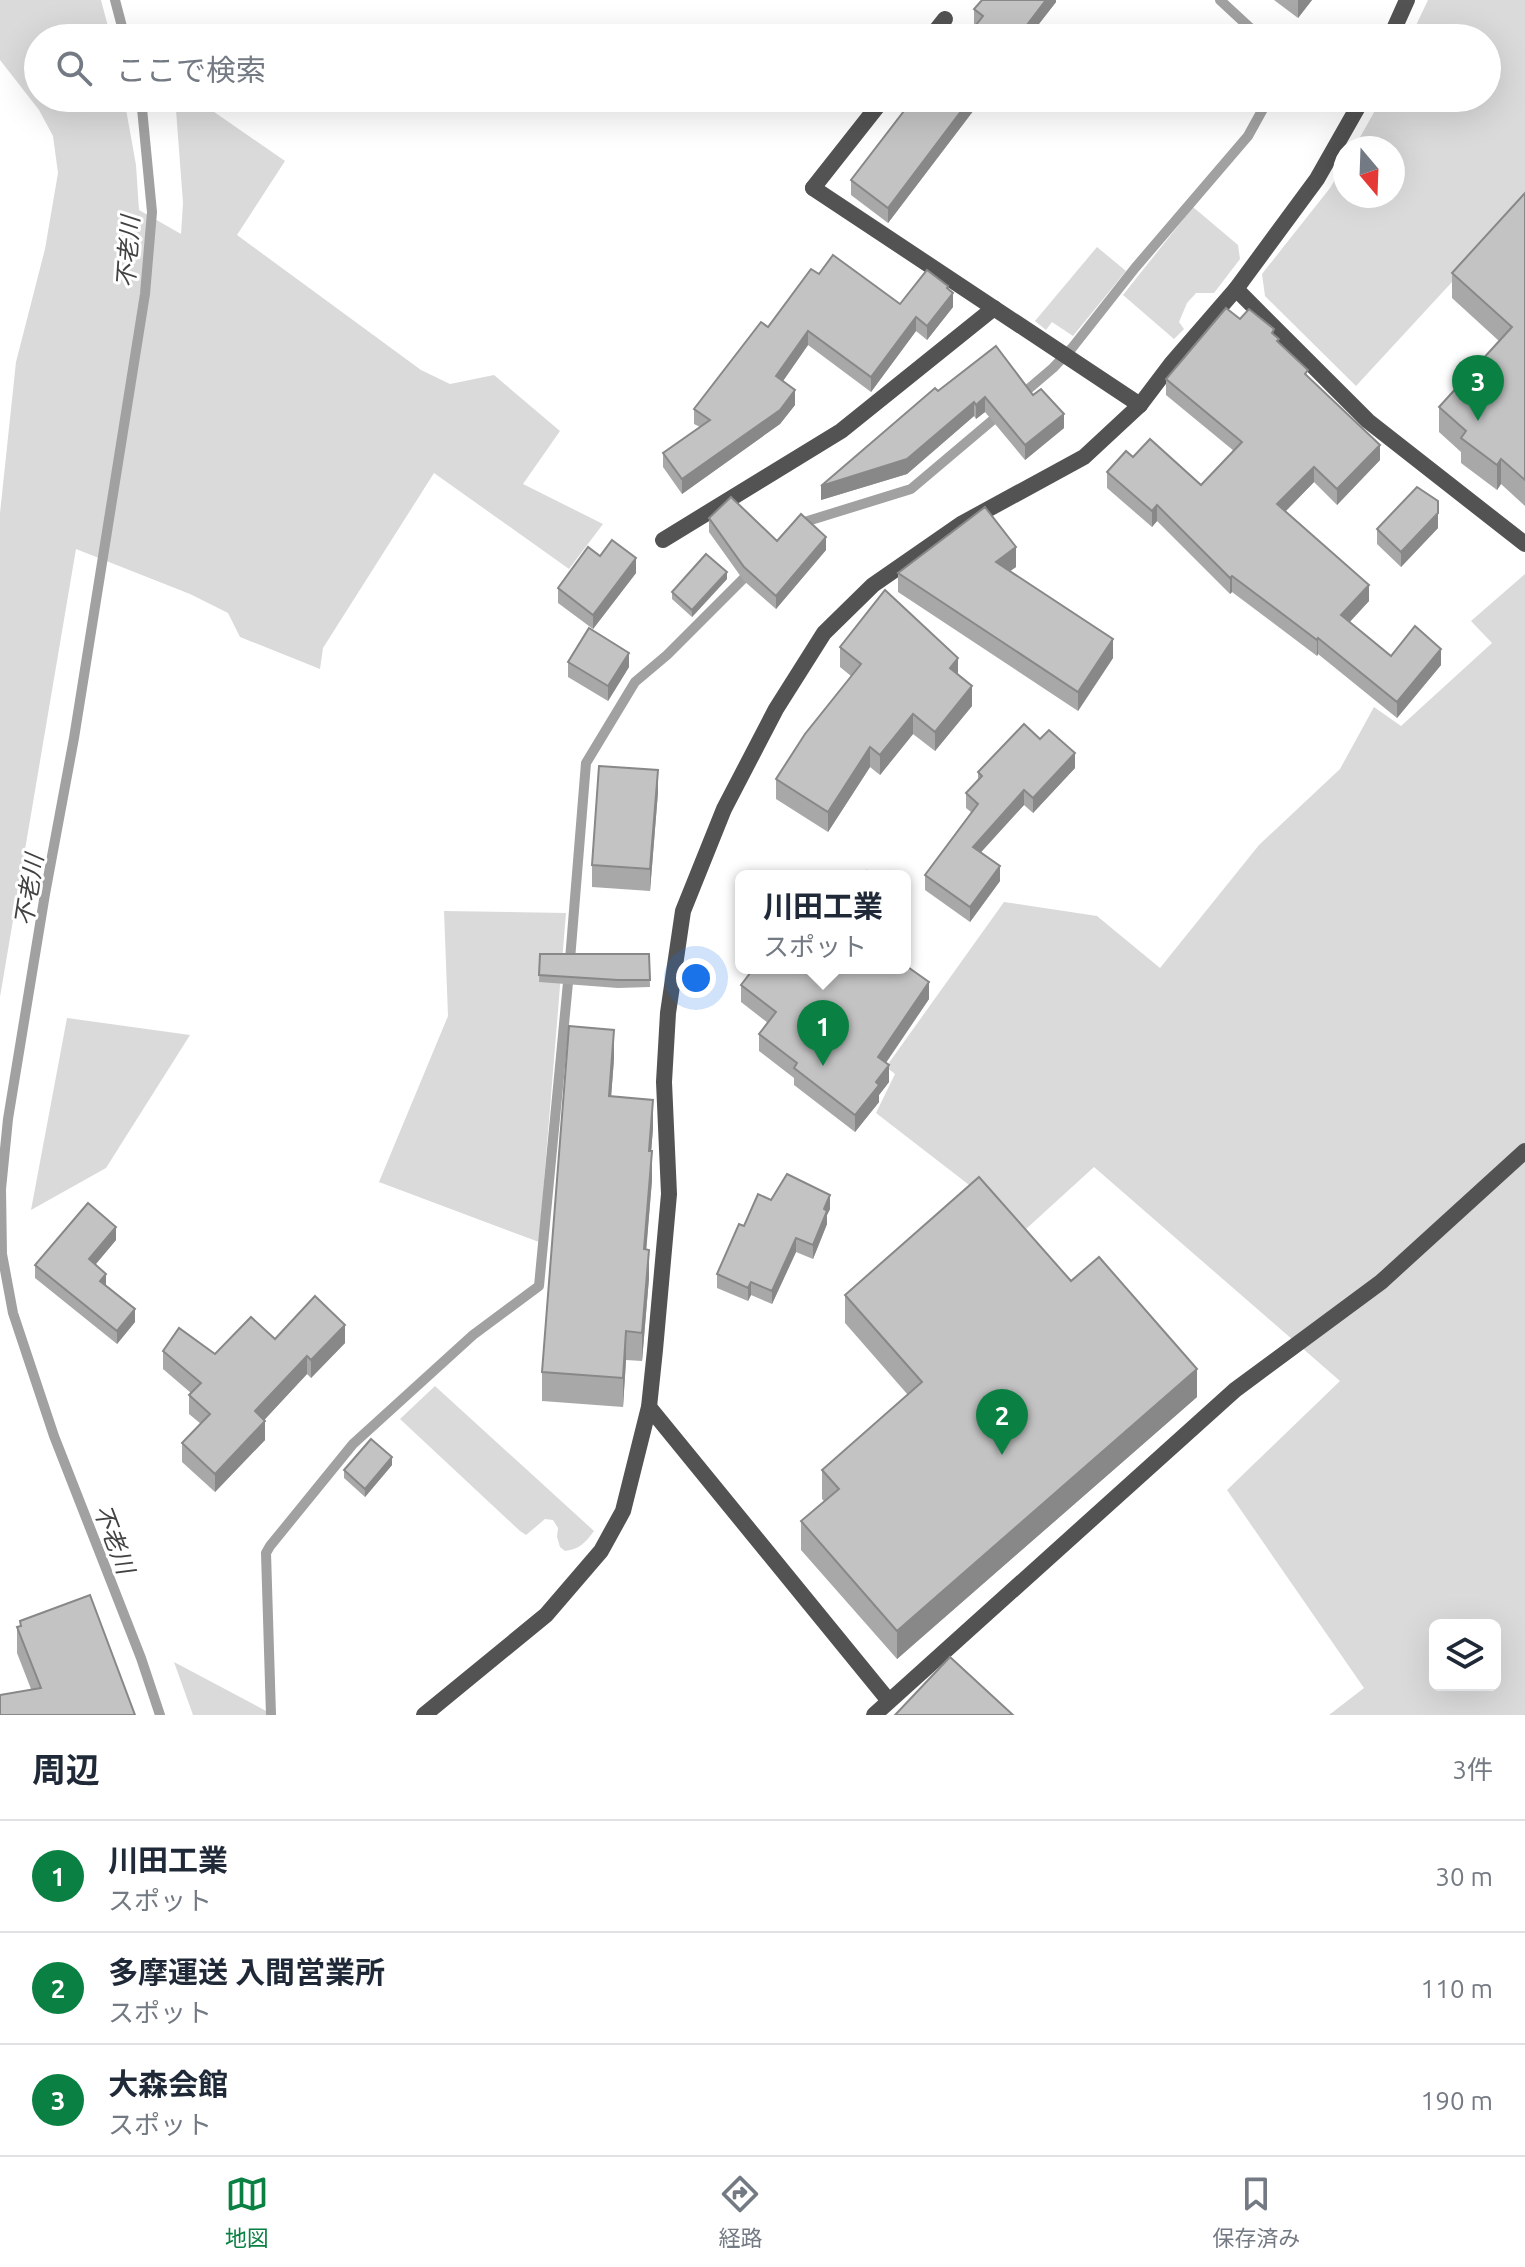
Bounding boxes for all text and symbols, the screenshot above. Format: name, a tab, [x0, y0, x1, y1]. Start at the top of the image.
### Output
search box	[24, 24, 1501, 112]
icon: search	[52, 46, 96, 90]
text: ここで検索	[116, 53, 266, 87]
north arrow	[1333, 136, 1405, 208]
water label: 不老川	[112, 212, 144, 289]
pin: 3	[1452, 355, 1504, 421]
water label: 不老川	[10, 849, 48, 928]
popup	[735, 870, 911, 974]
text: 川田工業	[763, 889, 883, 923]
text: スポット	[763, 932, 867, 961]
your location	[676, 958, 716, 998]
pin: 1	[797, 1000, 849, 1066]
pin: 2	[976, 1389, 1028, 1455]
water label: 不老川	[88, 1501, 141, 1580]
map controls	[1429, 1619, 1501, 1691]
button: layers	[1429, 1619, 1501, 1691]
text: 周辺	[32, 1750, 100, 1788]
text: 3件	[1452, 1755, 1493, 1784]
text: 川田工業	[108, 1843, 228, 1877]
text: 1	[51, 1862, 65, 1891]
text: 30 m	[1435, 1862, 1493, 1891]
text: スポット	[108, 1886, 212, 1915]
text: 多摩運送 入間営業所	[108, 1955, 385, 1989]
text: 2	[51, 1974, 65, 2003]
text: 110 m	[1421, 1974, 1493, 2003]
text: スポット	[108, 1998, 212, 2027]
text: 大森会館	[108, 2067, 228, 2101]
text: 3	[51, 2086, 65, 2115]
text: 190 m	[1421, 2086, 1493, 2115]
text: スポット	[108, 2110, 212, 2139]
tab: 地図	[225, 2172, 269, 2252]
tab: 経路	[718, 2172, 762, 2252]
tab: 保存済み	[1212, 2172, 1300, 2252]

